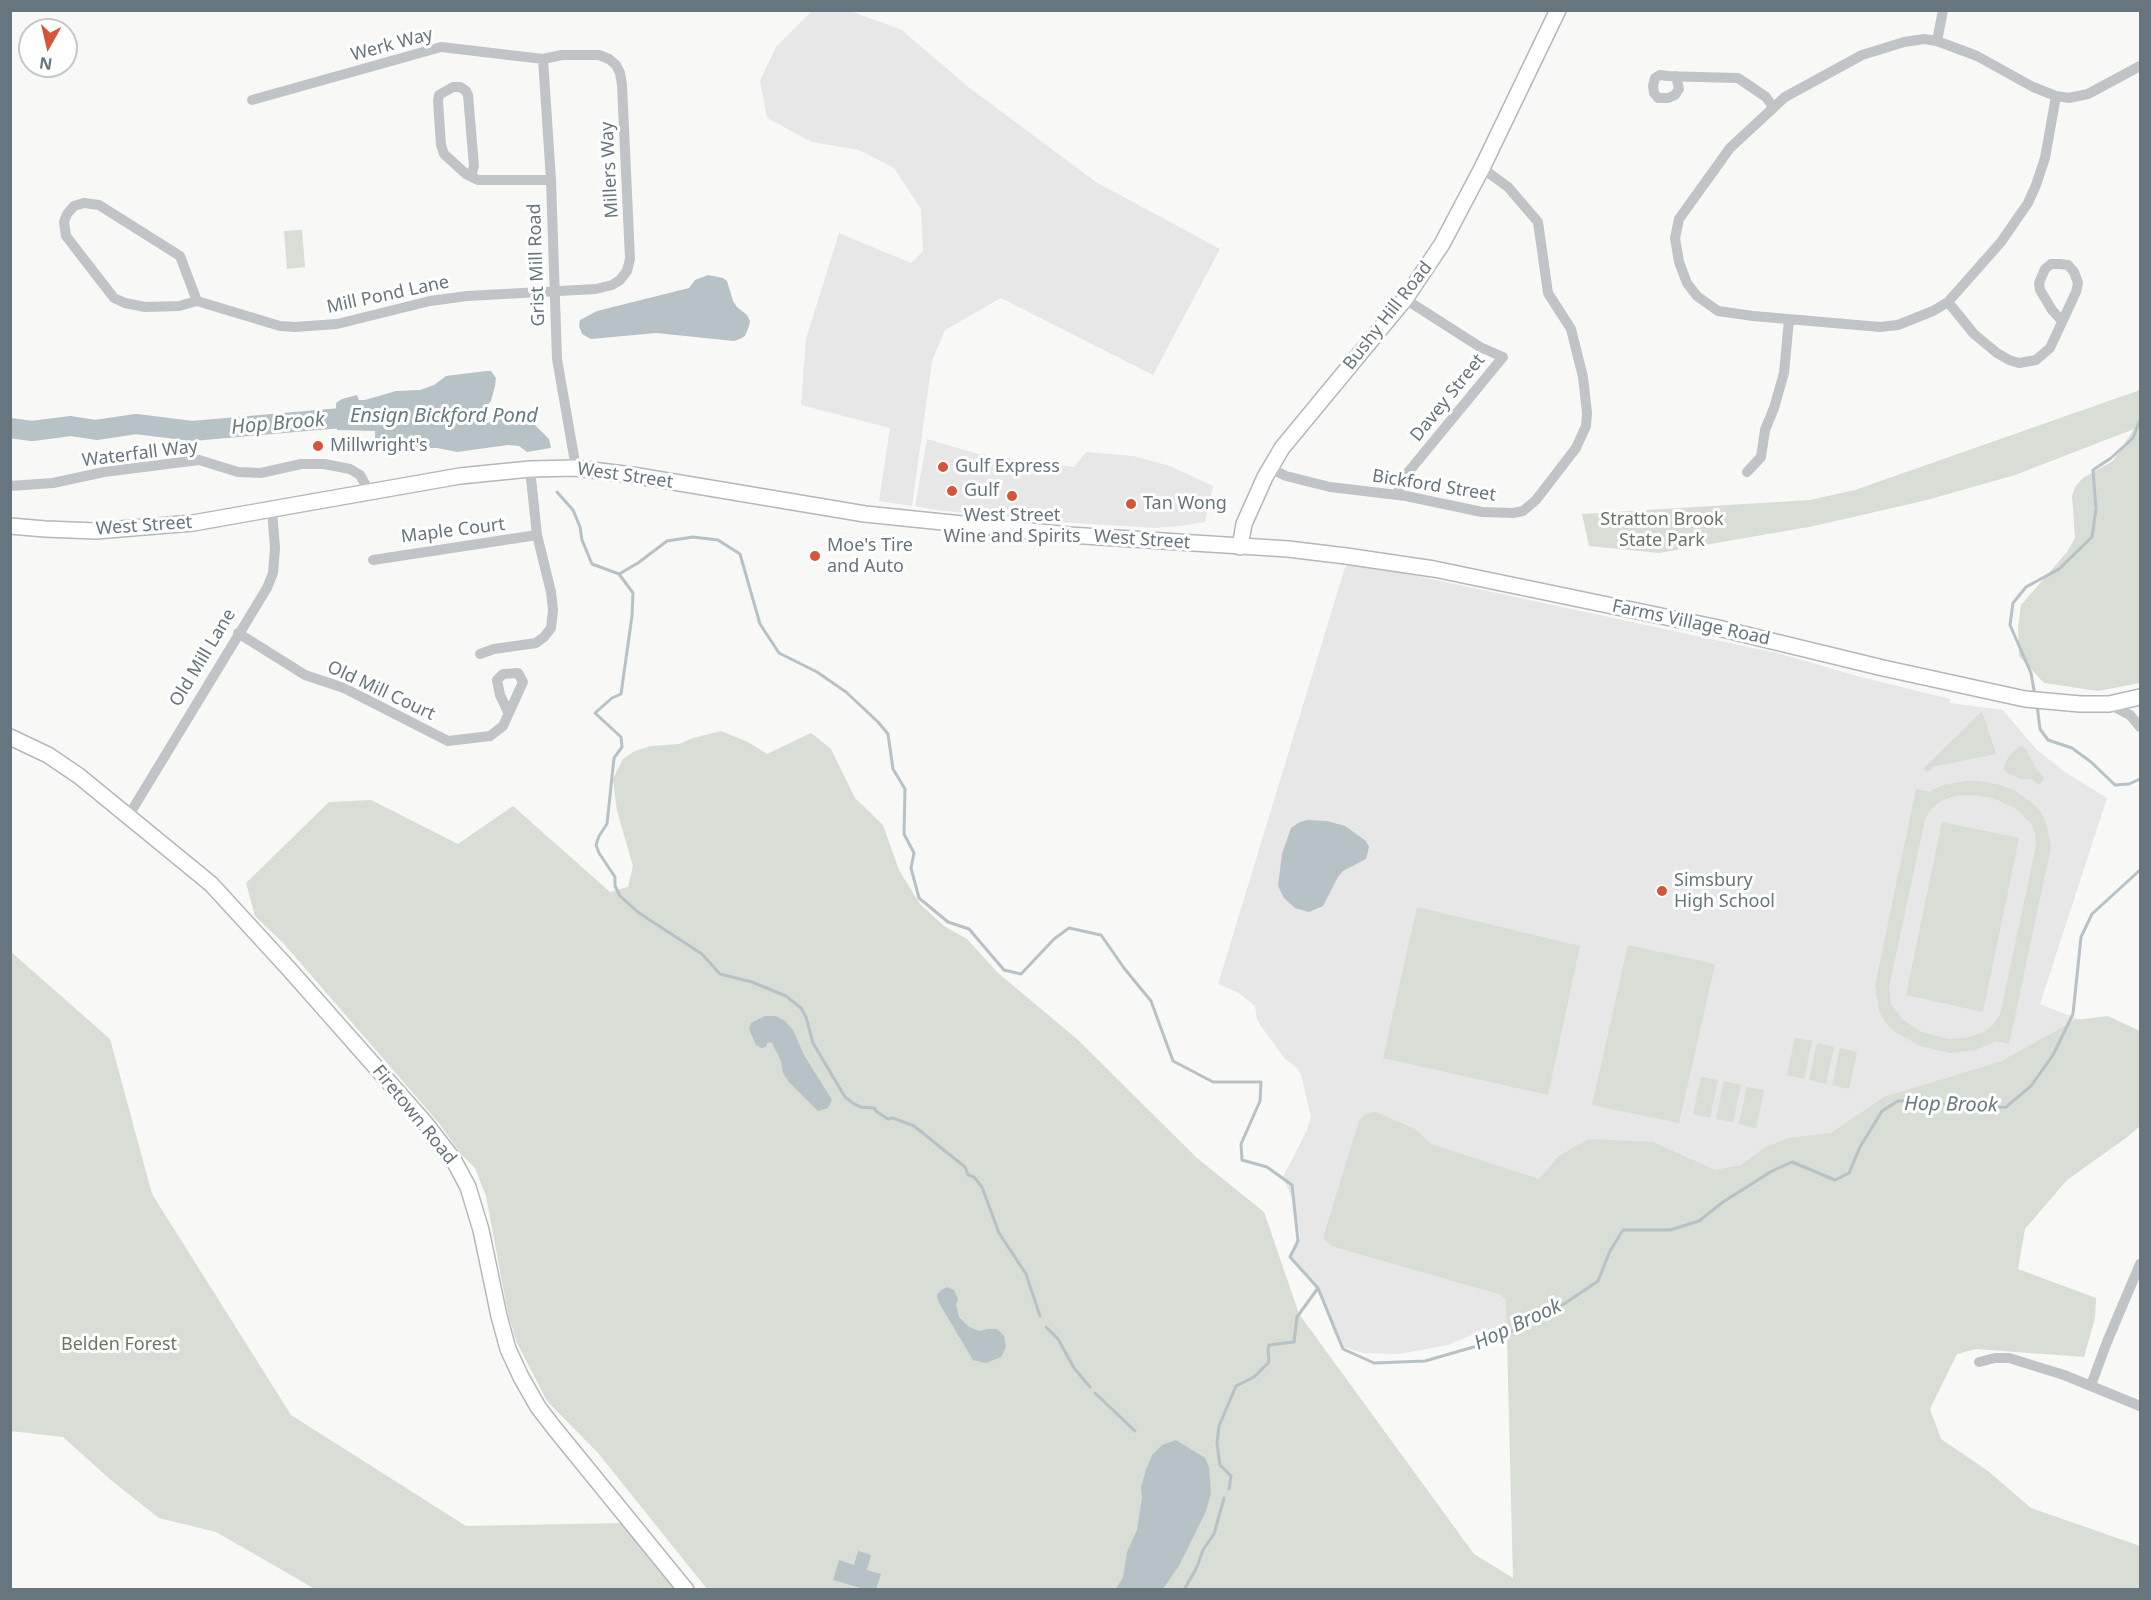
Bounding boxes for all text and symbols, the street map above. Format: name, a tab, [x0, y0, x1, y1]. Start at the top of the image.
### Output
north arrow	[18, 18, 78, 78]
street label: Werk Way	[349, 24, 435, 66]
text: N	[38, 52, 54, 76]
street label: Millers Way	[597, 121, 623, 219]
street label: Grist Mill Road	[524, 203, 550, 327]
street label: Bushy Hill Road	[1339, 257, 1437, 375]
street label: Mill Pond Lane	[325, 272, 451, 318]
street label: Davey Street	[1406, 350, 1490, 446]
water label: Ensign Bickford Pond	[350, 404, 538, 428]
water label: Hop Brook	[230, 408, 326, 440]
place label: Millwright's	[330, 435, 428, 457]
street label: Waterfall Way	[81, 436, 199, 472]
marker: Millwright's	[311, 439, 325, 453]
place label: Gulf Express	[955, 456, 1060, 478]
street label: West Street	[576, 459, 674, 493]
marker: Gulf Express	[936, 460, 950, 474]
street label: Bickford Street	[1371, 466, 1497, 506]
place label: Gulf	[964, 480, 999, 502]
marker: Gulf	[945, 484, 959, 498]
marker: West Street Wine and Spirits	[1005, 489, 1019, 503]
place label: Tan Wong	[1143, 493, 1227, 515]
marker: Tan Wong	[1124, 497, 1138, 511]
place label: West Street Wine and Spirits	[943, 505, 1081, 548]
park label: Stratton Brook State Park	[1600, 509, 1724, 552]
street label: West Street	[95, 512, 193, 540]
street label: Maple Court	[400, 514, 506, 548]
street label: West Street	[1093, 526, 1191, 554]
place label: Moe's Tire and Auto	[827, 535, 913, 578]
marker: Moe's Tire and Auto	[808, 549, 822, 563]
street label: Farms Village Road	[1610, 596, 1772, 650]
street label: Old Mill Lane	[165, 605, 241, 711]
street label: Old Mill Court	[324, 657, 438, 725]
place label: Simsbury High School	[1674, 870, 1775, 912]
marker: Simsbury High School	[1655, 884, 1669, 898]
street label: Firetown Road	[367, 1061, 461, 1169]
water label: Hop Brook	[1904, 1092, 1998, 1118]
water label: Hop Brook	[1471, 1294, 1565, 1356]
park label: Belden Forest	[61, 1334, 177, 1356]

